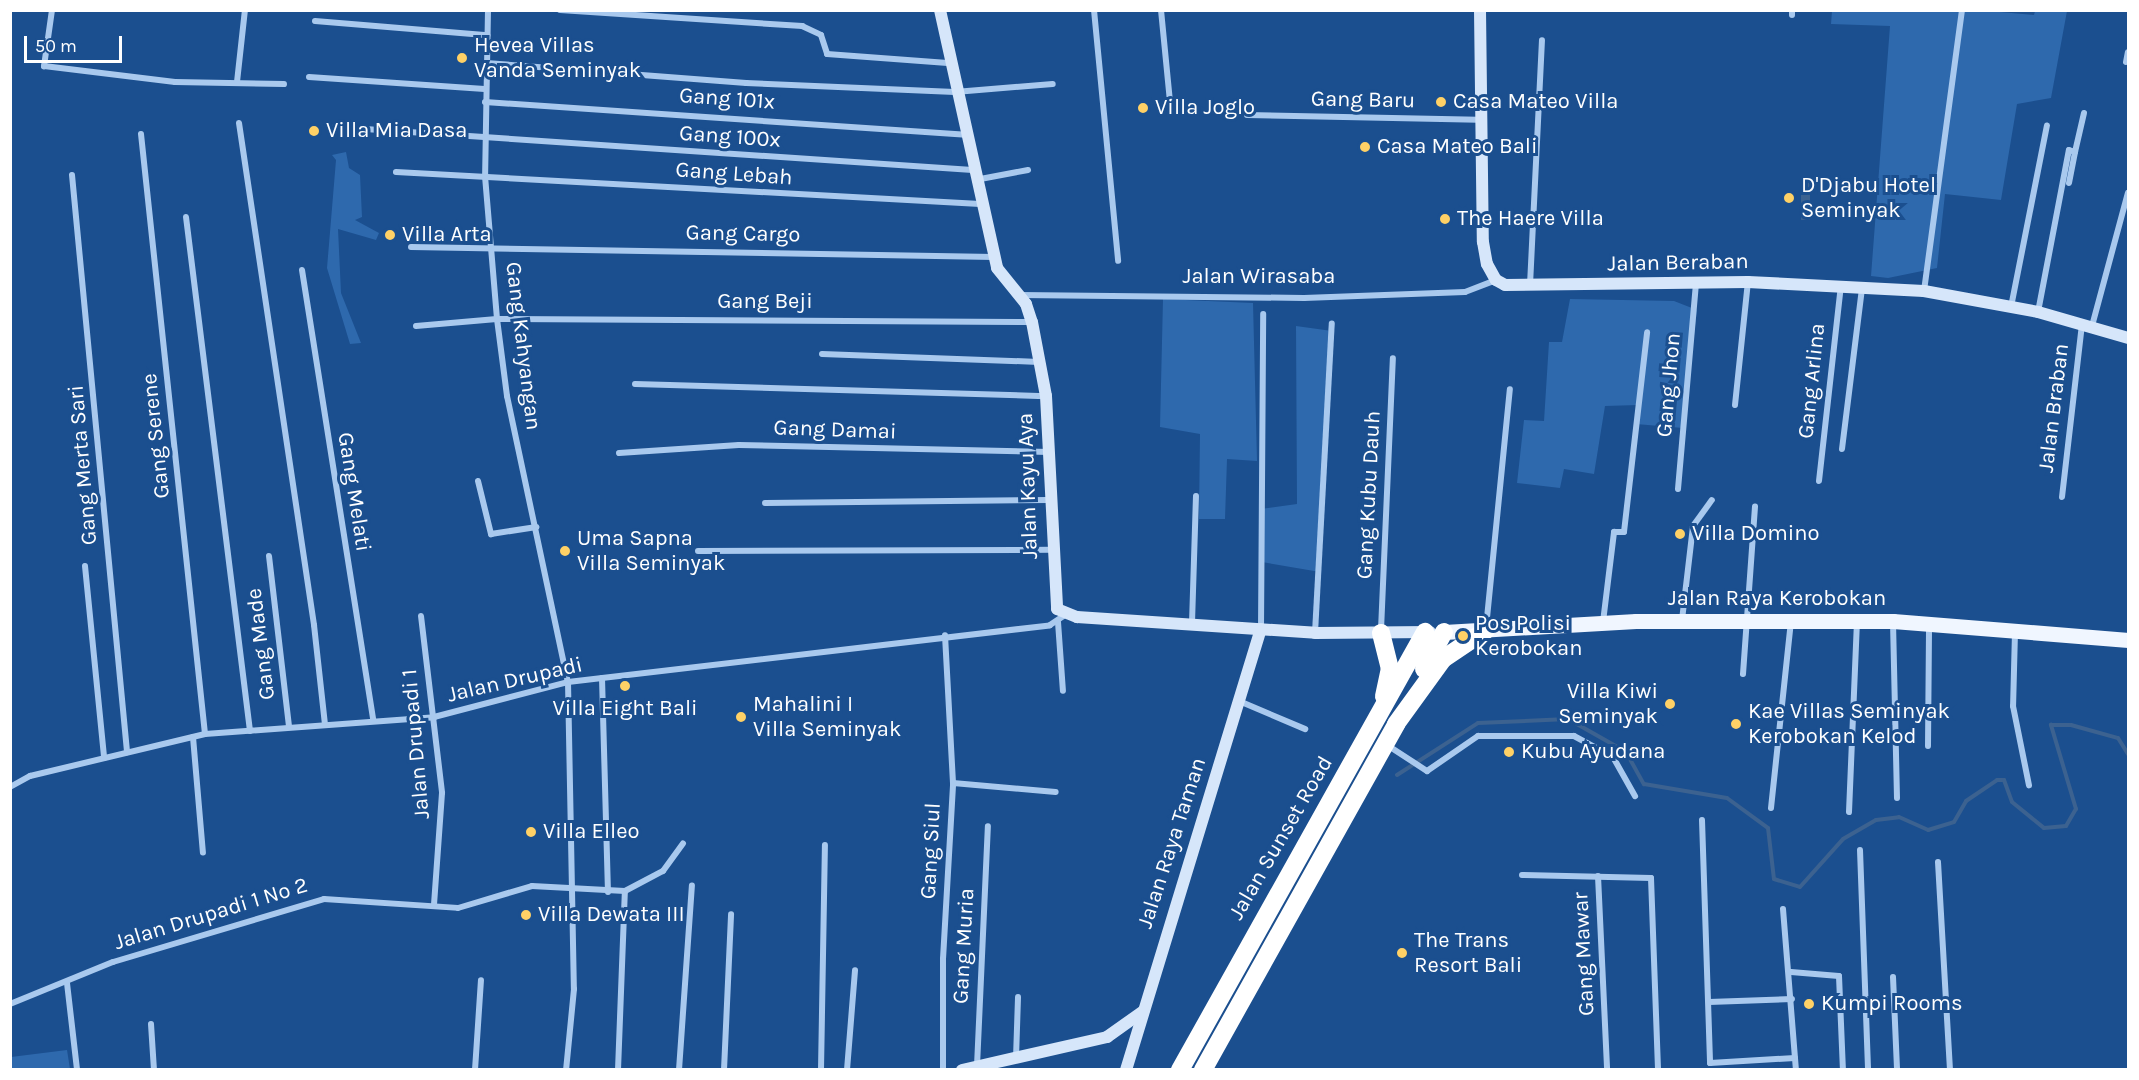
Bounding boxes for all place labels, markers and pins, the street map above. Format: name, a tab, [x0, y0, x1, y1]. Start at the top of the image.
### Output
place label: Hevea Villas Vanda Seminyak	[474, 32, 641, 84]
marker: Hevea Villas Vanda Seminyak	[455, 51, 469, 65]
place label: Casa Mateo Villa	[1453, 89, 1618, 115]
place label: Villa Joglo	[1155, 95, 1255, 121]
marker: Casa Mateo Villa	[1434, 95, 1448, 109]
marker: Villa Joglo	[1136, 101, 1150, 115]
place label: Villa Mia Dasa	[326, 118, 467, 144]
marker: Villa Mia Dasa	[307, 124, 321, 138]
place label: Casa Mateo Bali	[1377, 134, 1538, 160]
marker: Casa Mateo Bali	[1358, 140, 1372, 154]
place label: D'Djabu Hotel Seminyak	[1801, 172, 1936, 224]
marker: D'Djabu Hotel Seminyak	[1782, 191, 1796, 205]
place label: The Haere Villa	[1457, 206, 1604, 232]
marker: The Haere Villa	[1438, 212, 1452, 226]
place label: Villa Arta	[402, 222, 492, 248]
marker: Villa Arta	[383, 228, 397, 242]
place label: Villa Domino	[1692, 521, 1820, 547]
place label: Uma Sapna Villa Seminyak	[577, 525, 725, 576]
marker: Villa Domino	[1673, 527, 1687, 541]
marker: Uma Sapna Villa Seminyak	[558, 544, 572, 558]
place label: Pos Polisi Kerobokan	[1475, 610, 1582, 662]
marker: Pos Polisi Kerobokan	[1456, 629, 1470, 643]
place label: Villa Kiwi Seminyak	[1558, 678, 1658, 730]
marker: Villa Eight Bali	[618, 679, 632, 693]
place label: Mahalini I Villa Seminyak	[753, 691, 901, 742]
place label: Villa Eight Bali	[552, 696, 698, 722]
marker: Villa Kiwi Seminyak	[1663, 697, 1677, 711]
place label: Kae Villas Seminyak Kerobokan Kelod	[1748, 698, 1950, 750]
marker: Mahalini I Villa Seminyak	[734, 710, 748, 724]
marker: Kae Villas Seminyak Kerobokan Kelod	[1729, 717, 1743, 731]
place label: Kubu Ayudana	[1521, 739, 1665, 765]
marker: Kubu Ayudana	[1502, 745, 1516, 759]
place label: Villa Elleo	[543, 819, 640, 845]
marker: Villa Elleo	[524, 825, 538, 839]
place label: Villa Dewata III	[538, 902, 685, 928]
marker: Villa Dewata III	[519, 908, 533, 922]
place label: The Trans Resort Bali	[1414, 927, 1522, 978]
marker: The Trans Resort Bali	[1395, 946, 1409, 960]
place label: Kumpi Rooms	[1821, 991, 1963, 1017]
marker: Kumpi Rooms	[1802, 997, 1816, 1011]

